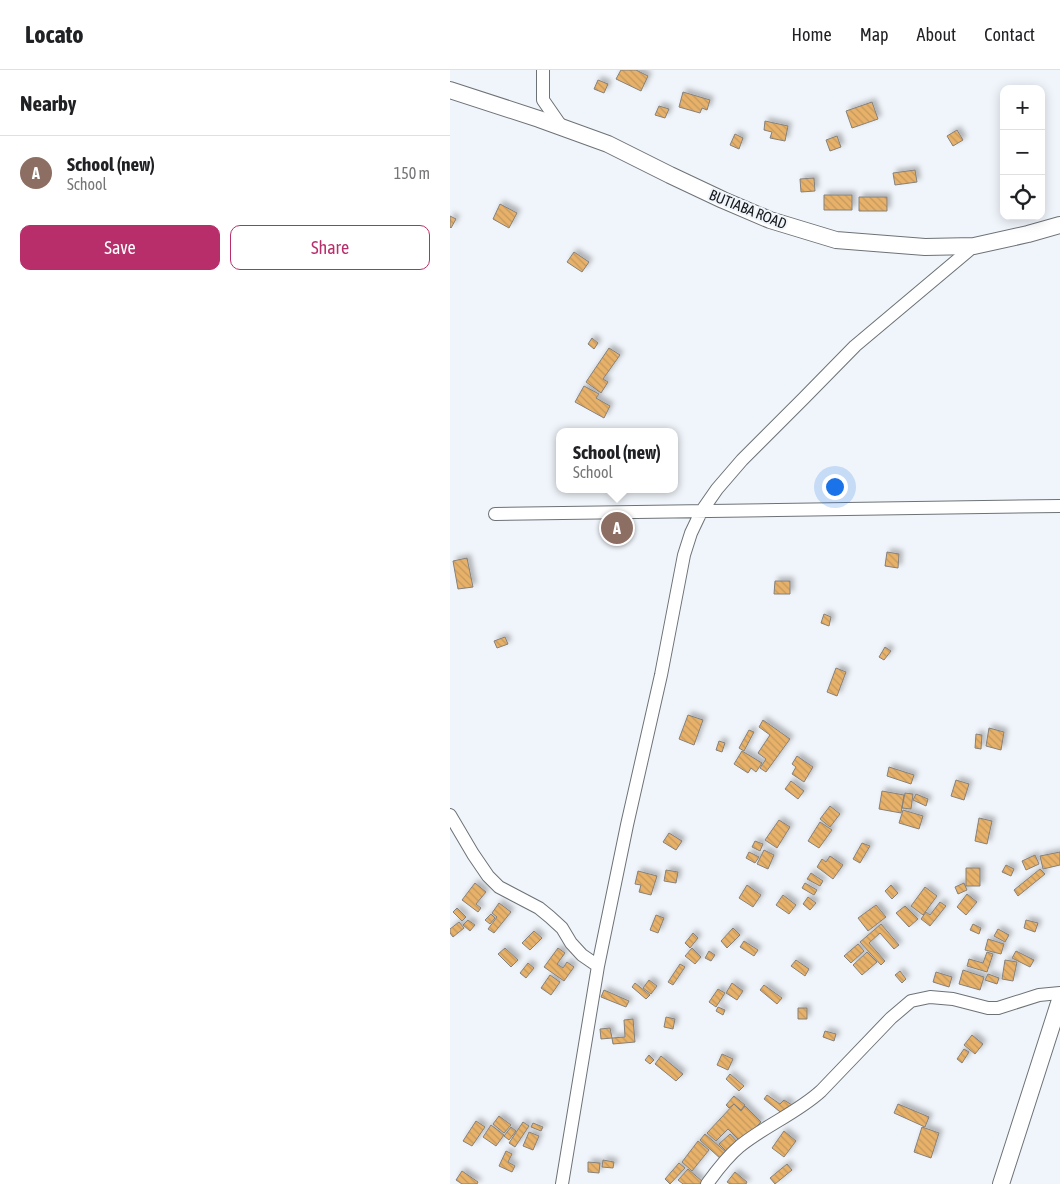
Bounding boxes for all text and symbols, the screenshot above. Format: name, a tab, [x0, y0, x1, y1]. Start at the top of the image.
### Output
text: Locato	[25, 21, 84, 48]
text: Home	[792, 24, 832, 45]
text: Map	[860, 24, 889, 45]
text: About	[917, 24, 956, 45]
text: Contact	[984, 24, 1035, 45]
map controls	[1000, 85, 1045, 220]
button: +	[1000, 85, 1045, 130]
text: Nearby	[20, 91, 76, 115]
button: −	[1000, 130, 1045, 175]
text: School (new)	[67, 153, 155, 175]
text: A	[32, 164, 40, 182]
text: 150 m	[394, 164, 430, 182]
text: School	[67, 175, 107, 193]
button: locate	[1000, 175, 1045, 220]
street label: BUTIABA ROAD	[707, 186, 789, 232]
button: Save	[20, 225, 220, 270]
button: Share	[230, 225, 430, 270]
popup	[556, 428, 678, 493]
text: School (new)	[573, 441, 661, 463]
text: School	[573, 463, 613, 481]
your location	[822, 474, 848, 500]
pin: A	[601, 509, 633, 547]

